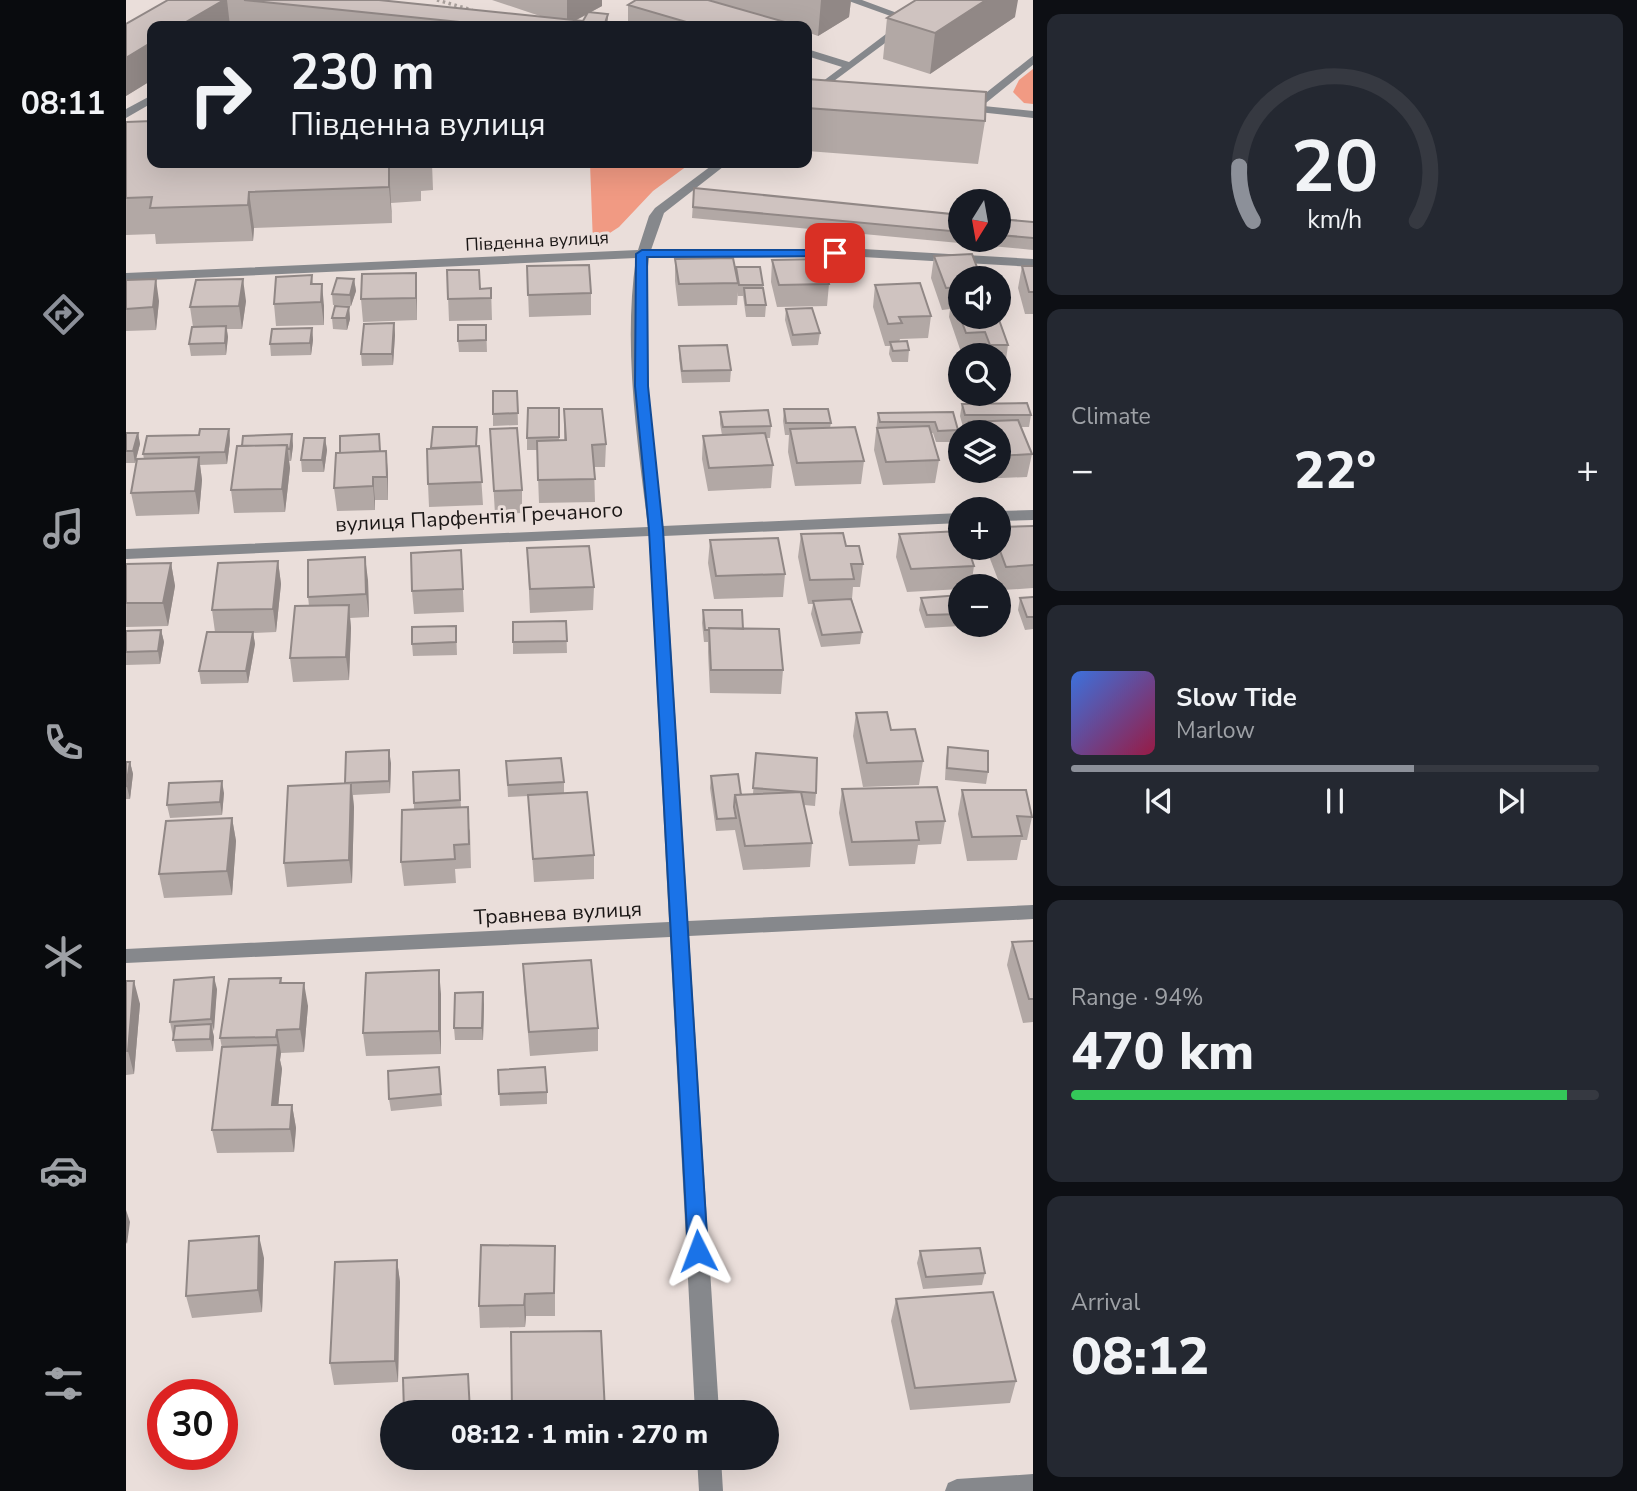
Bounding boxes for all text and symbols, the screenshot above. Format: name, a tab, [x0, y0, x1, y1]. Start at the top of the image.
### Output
text: 230 m	[290, 39, 434, 106]
icon: right	[175, 49, 266, 140]
text: 08:11	[21, 82, 105, 125]
text: Південна вулиця	[290, 103, 546, 146]
text: 20	[1291, 117, 1379, 217]
north arrow	[948, 189, 1012, 252]
map controls	[948, 189, 1011, 637]
text: km/h	[1307, 203, 1363, 237]
pin	[805, 223, 865, 283]
street label: Південна вулиця	[465, 225, 609, 257]
icon: arrive	[816, 234, 854, 272]
button: sound	[948, 266, 1011, 329]
icon: directions	[39, 290, 88, 339]
button: search	[948, 343, 1011, 406]
text: Climate	[1071, 401, 1151, 432]
button: layers	[948, 420, 1011, 483]
text: 22°	[1294, 435, 1376, 506]
text: −	[1071, 445, 1094, 496]
text: +	[1576, 445, 1599, 496]
street label: вулиця Парфентія Гречаного	[334, 495, 624, 539]
button: +	[948, 497, 1011, 560]
icon: music	[39, 504, 88, 553]
button: −	[948, 574, 1011, 637]
text: Slow Tide	[1176, 680, 1297, 715]
text: Marlow	[1176, 715, 1255, 746]
icon: phone	[39, 718, 88, 767]
icon: previous	[1140, 782, 1178, 820]
icon: pause	[1316, 782, 1354, 820]
icon: next	[1492, 782, 1530, 820]
street label: Травнева вулиця	[473, 895, 643, 931]
icon: climate	[39, 932, 88, 981]
text: Range · 94%	[1071, 982, 1203, 1013]
text: 470 km	[1071, 1016, 1254, 1087]
icon: car	[39, 1146, 88, 1195]
position arrow	[661, 1214, 735, 1288]
text: Arrival	[1071, 1287, 1140, 1318]
text: 08:12	[1071, 1321, 1209, 1392]
icon: filters	[39, 1359, 88, 1408]
speed limit sign: 30	[147, 1379, 238, 1470]
text: 08:12 · 1 min · 270 m	[451, 1417, 708, 1452]

